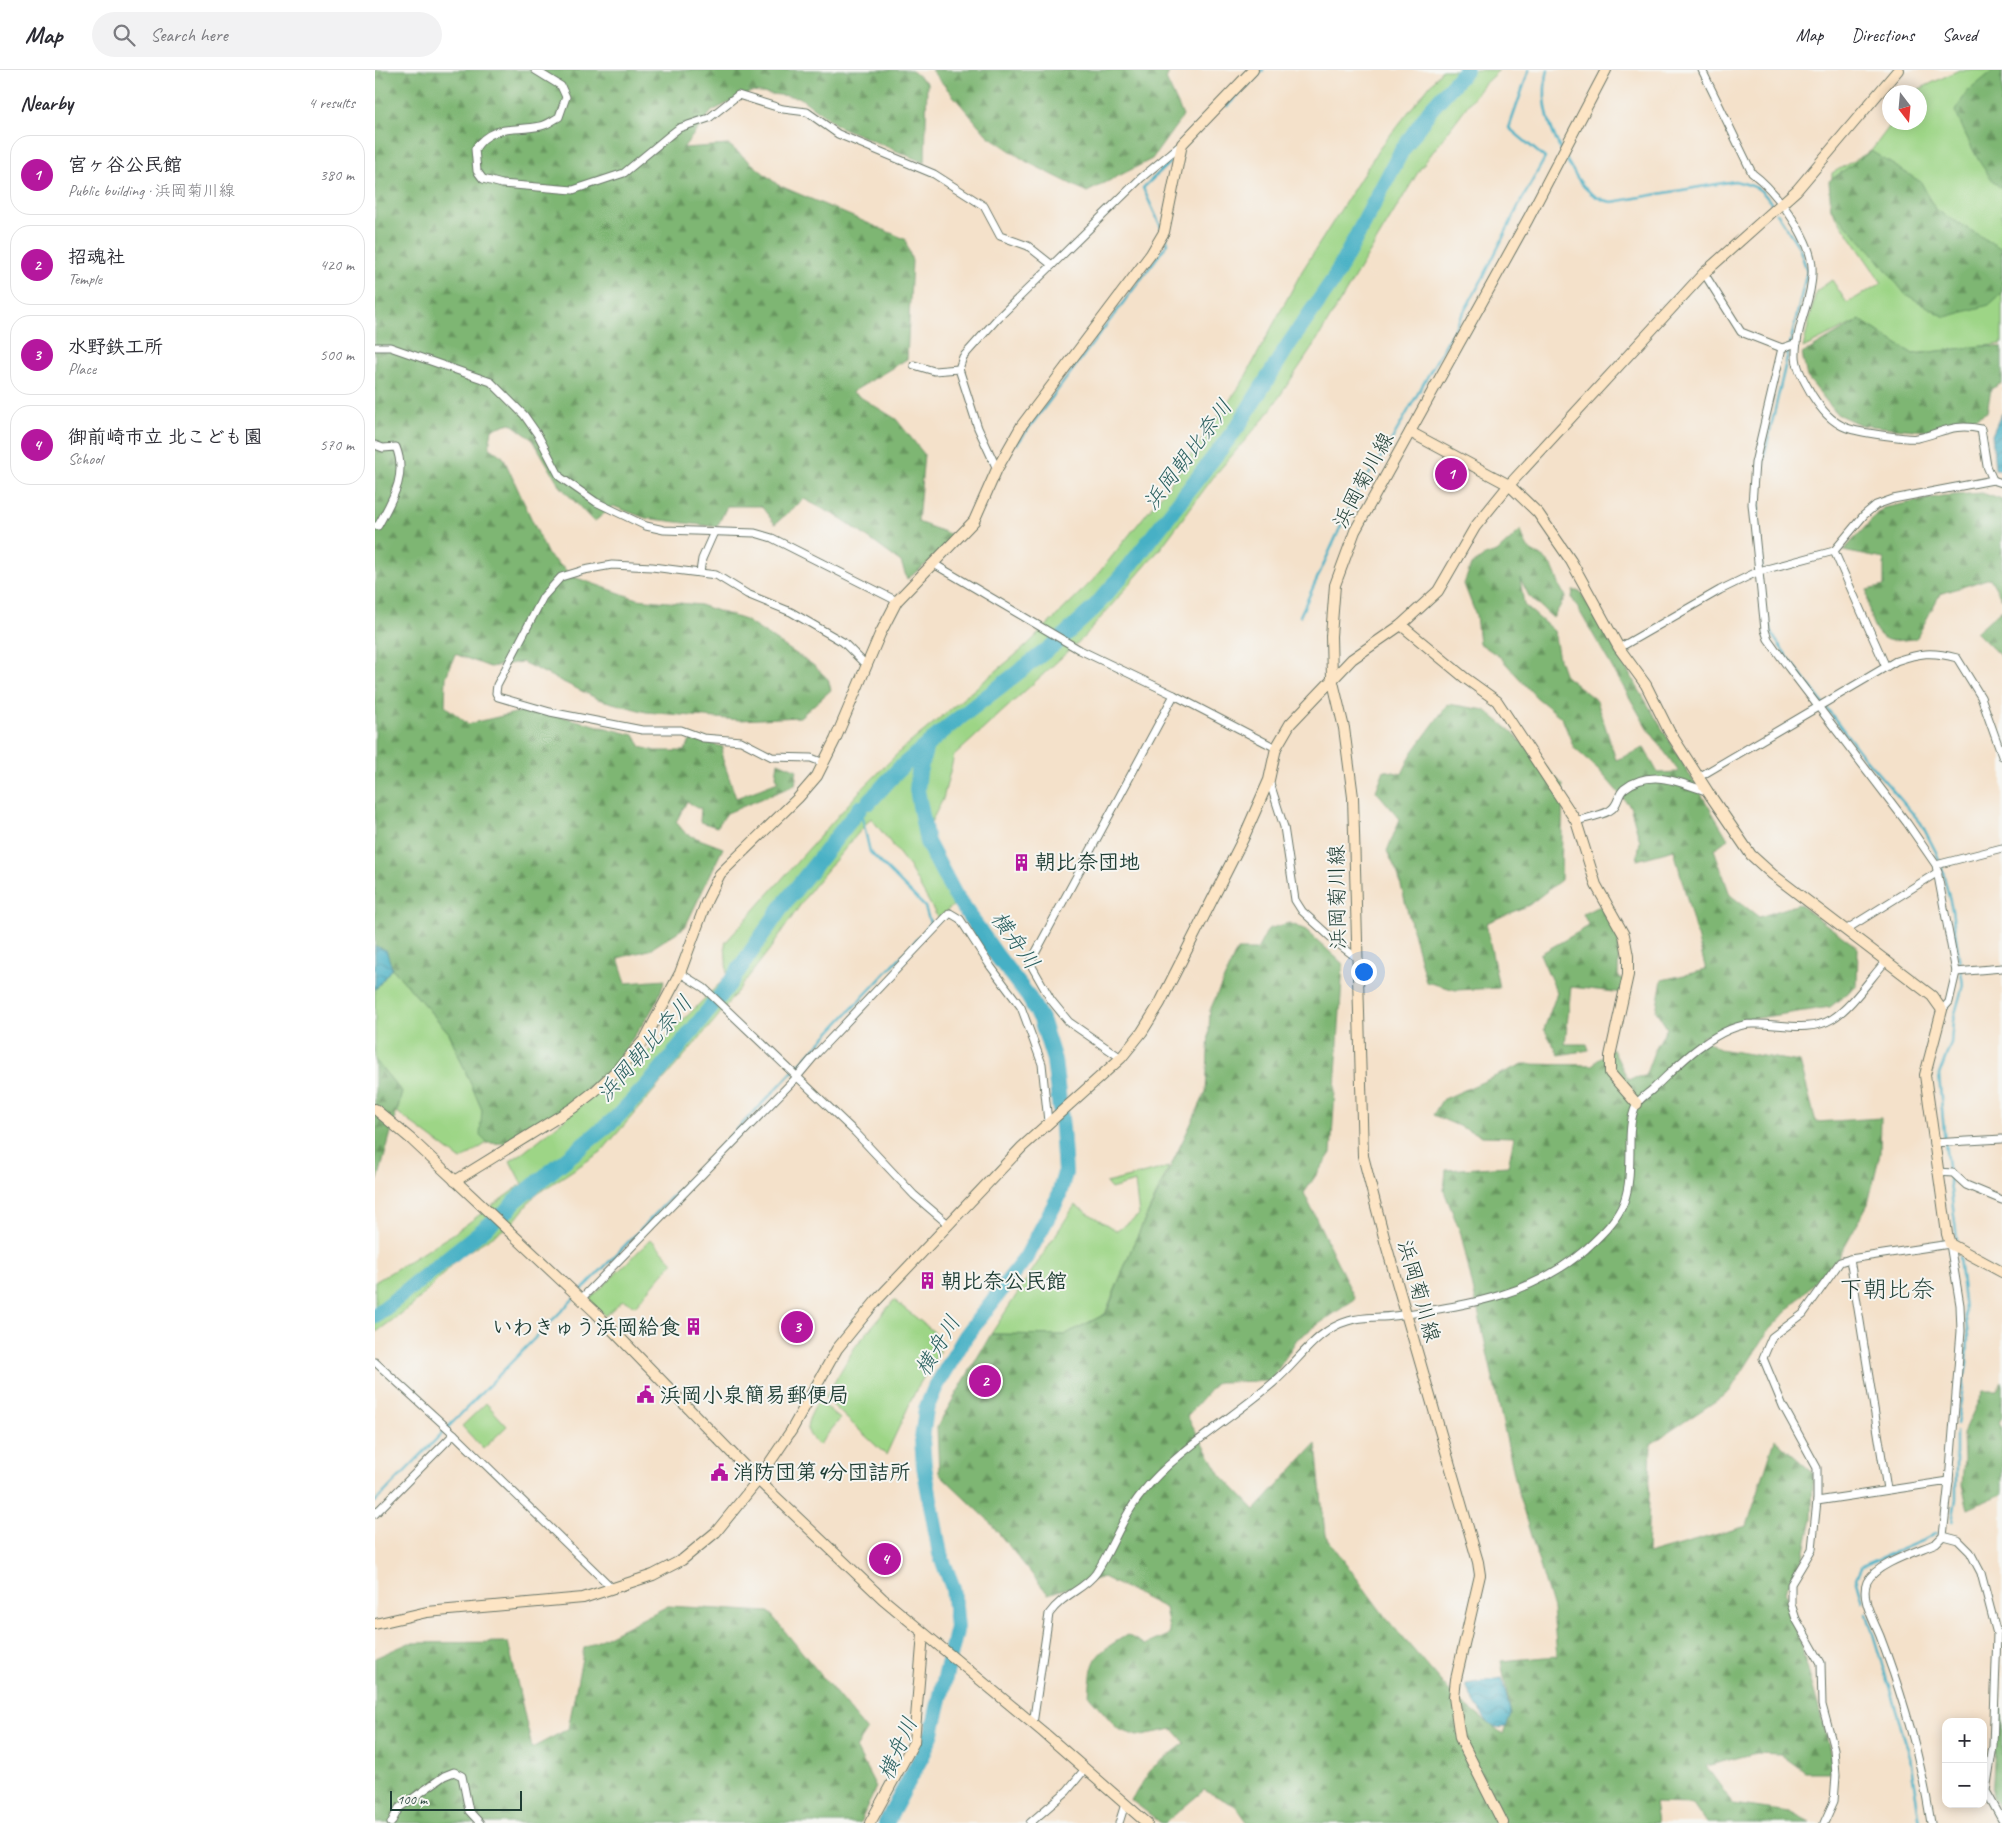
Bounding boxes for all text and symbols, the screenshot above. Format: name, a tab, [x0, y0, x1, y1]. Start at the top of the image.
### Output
search box	[92, 12, 442, 57]
text: Map	[25, 20, 62, 50]
icon: search	[110, 21, 138, 49]
text: Search here	[150, 23, 228, 47]
text: Map	[1796, 24, 1823, 46]
text: Directions	[1851, 24, 1914, 46]
text: Saved	[1942, 24, 1977, 46]
north arrow	[1882, 85, 1927, 130]
text: Nearby	[20, 90, 73, 116]
text: 4 results	[308, 93, 355, 113]
text: 宮ヶ谷公民館	[68, 153, 182, 177]
text: 1	[33, 165, 41, 185]
text: 380 m	[320, 165, 354, 185]
text: Public building · 浜岡菊川線	[68, 181, 235, 201]
text: 招魂社	[68, 245, 125, 269]
text: 2	[33, 255, 41, 275]
text: 420 m	[320, 255, 354, 275]
text: Temple	[68, 269, 102, 289]
text: 水野鉄工所	[68, 335, 163, 359]
text: 3	[33, 345, 41, 365]
text: 500 m	[320, 345, 354, 365]
text: Place	[68, 359, 96, 379]
water label: 浜岡朝比奈川	[1137, 393, 1239, 516]
text: 御前崎市立 北こども園	[68, 425, 263, 449]
street label: 浜岡菊川線	[1327, 428, 1399, 532]
text: 4	[33, 435, 41, 455]
text: 570 m	[320, 435, 354, 455]
text: School	[68, 449, 102, 469]
pin: 1	[1435, 455, 1467, 493]
street label: 浜岡菊川線	[1323, 844, 1351, 950]
place label: 朝比奈団地	[1035, 849, 1140, 875]
building icon: 朝比奈団地	[1011, 852, 1031, 872]
water label: 横舟川	[984, 906, 1046, 976]
your location	[1351, 959, 1377, 985]
water label: 浜岡朝比奈川	[591, 990, 699, 1108]
street label: 浜岡菊川線	[1392, 1237, 1446, 1345]
place label: 朝比奈公民館	[941, 1268, 1067, 1294]
building icon: 朝比奈公民館	[917, 1271, 937, 1291]
district label: 下朝比奈	[1839, 1274, 1935, 1304]
pin: 3	[781, 1308, 813, 1346]
water label: 横舟川	[909, 1310, 967, 1381]
place label: いわきゅう浜岡給食	[492, 1314, 680, 1340]
building icon: いわきゅう浜岡給食	[684, 1317, 704, 1337]
pin: 2	[969, 1362, 1001, 1400]
place label: 浜岡小泉簡易郵便局	[660, 1382, 849, 1408]
public building icon: 浜岡小泉簡易郵便局	[636, 1385, 656, 1405]
place label: 消防団第4分団詰所	[733, 1459, 910, 1485]
public building icon: 消防団第4分団詰所	[709, 1462, 729, 1482]
pin: 4	[869, 1540, 901, 1578]
water label: 横舟川	[872, 1713, 924, 1784]
map controls	[1942, 1718, 1987, 1808]
button: +	[1942, 1718, 1987, 1763]
button: −	[1942, 1763, 1987, 1808]
scale bar	[390, 1788, 523, 1811]
text: 100 m	[397, 1791, 427, 1808]

